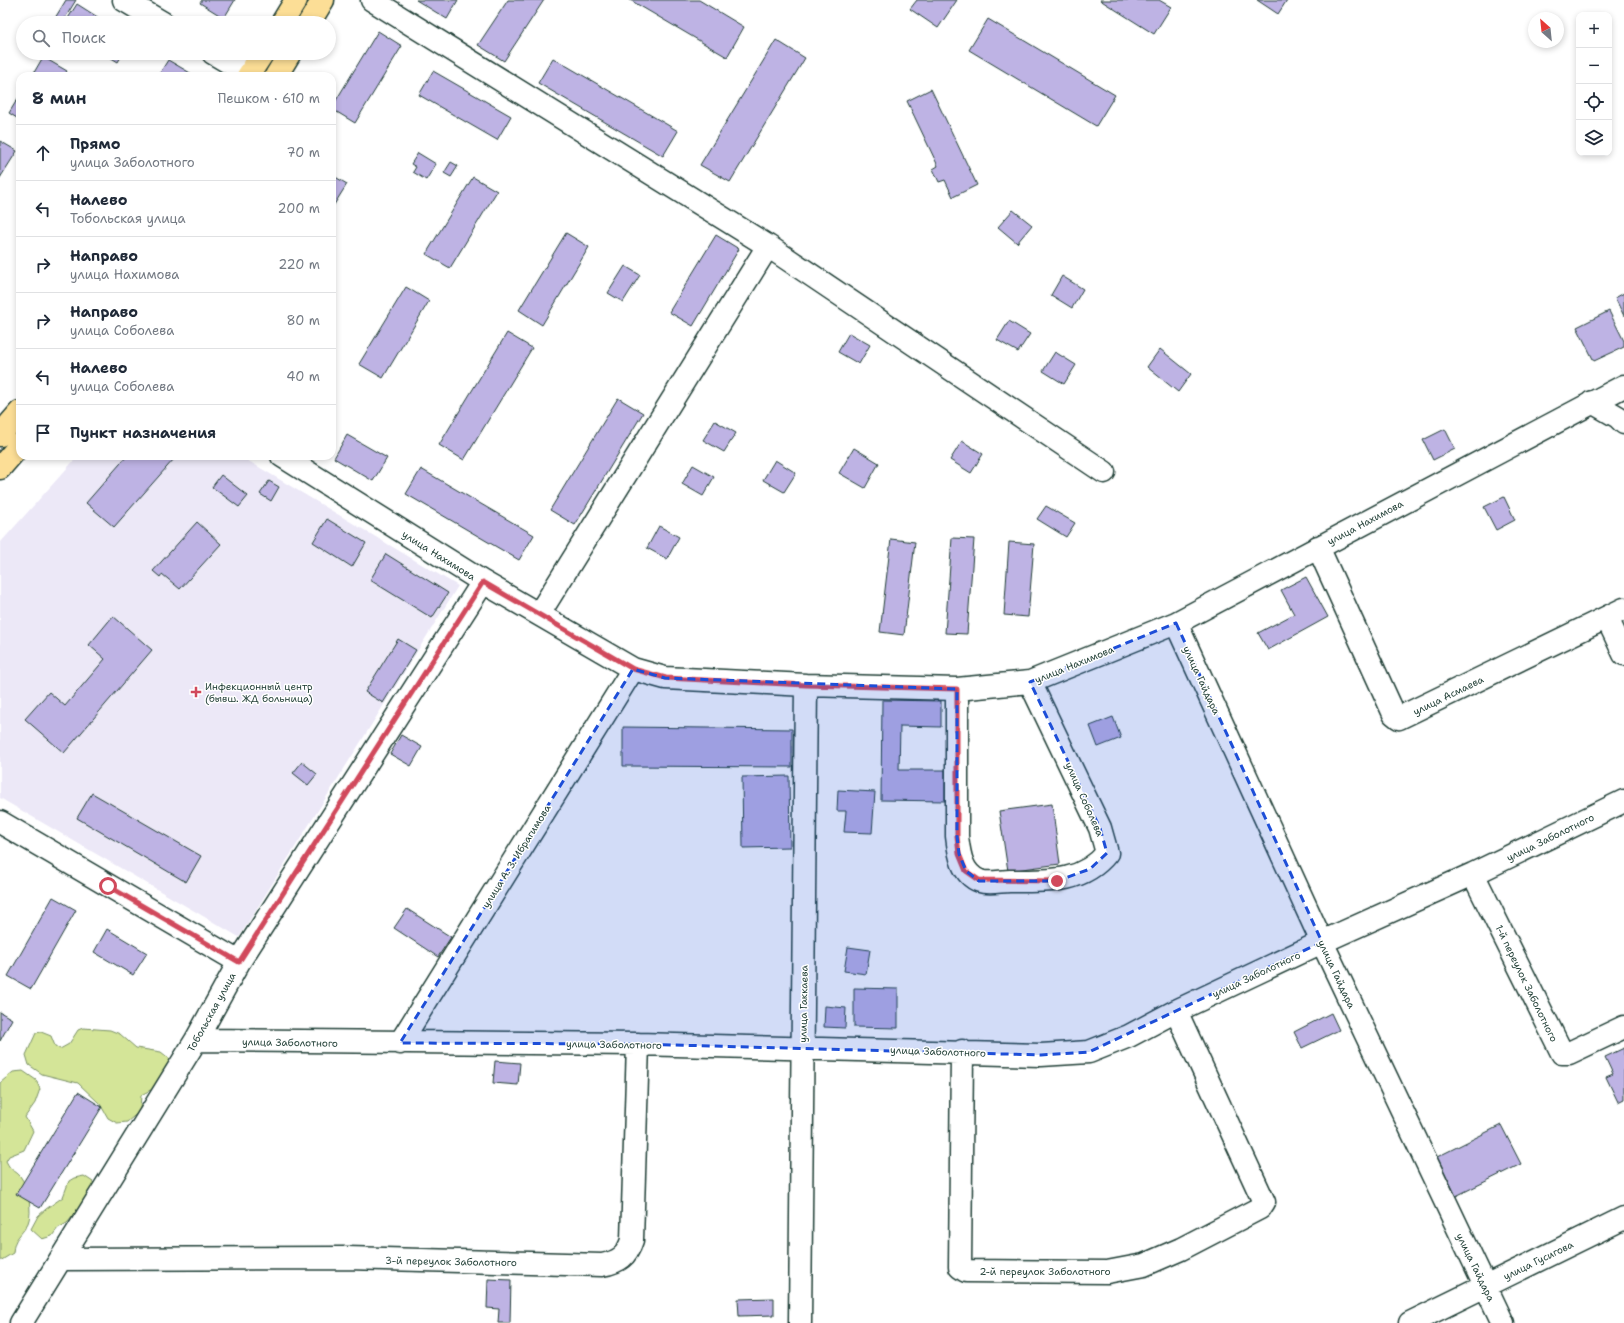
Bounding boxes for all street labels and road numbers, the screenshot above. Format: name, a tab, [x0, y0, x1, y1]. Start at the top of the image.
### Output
street label: улица Нахимова	[1325, 497, 1406, 548]
street label: улица Нахимова	[400, 528, 479, 584]
street label: улица Нахимова	[1033, 642, 1116, 686]
street label: улица Гайдара	[1180, 644, 1224, 717]
street label: улица Асмаева	[1411, 672, 1486, 718]
street label: улица Соболева	[1062, 760, 1107, 839]
street label: улица А. З. Ибрагимова	[479, 802, 554, 910]
street label: улица Заболотного	[1504, 811, 1596, 864]
street label: 1-й переулок Заболотного	[1492, 923, 1561, 1044]
street label: улица Гайдара	[1315, 938, 1359, 1011]
street label: улица Заболотного	[1210, 948, 1302, 1001]
street label: улица Гаккаева	[796, 964, 811, 1043]
street label: Тобольская улица	[184, 969, 239, 1054]
street label: улица Заболотного	[242, 1035, 338, 1050]
street label: улица Заболотного	[566, 1037, 662, 1052]
street label: улица Заболотного	[890, 1043, 986, 1060]
street label: улица Гайдара	[1453, 1231, 1498, 1304]
street label: улица Гусигова	[1501, 1238, 1576, 1283]
street label: 3-й переулок Заболотного	[385, 1254, 517, 1269]
street label: 2-й переулок Заболотного	[979, 1265, 1111, 1278]

